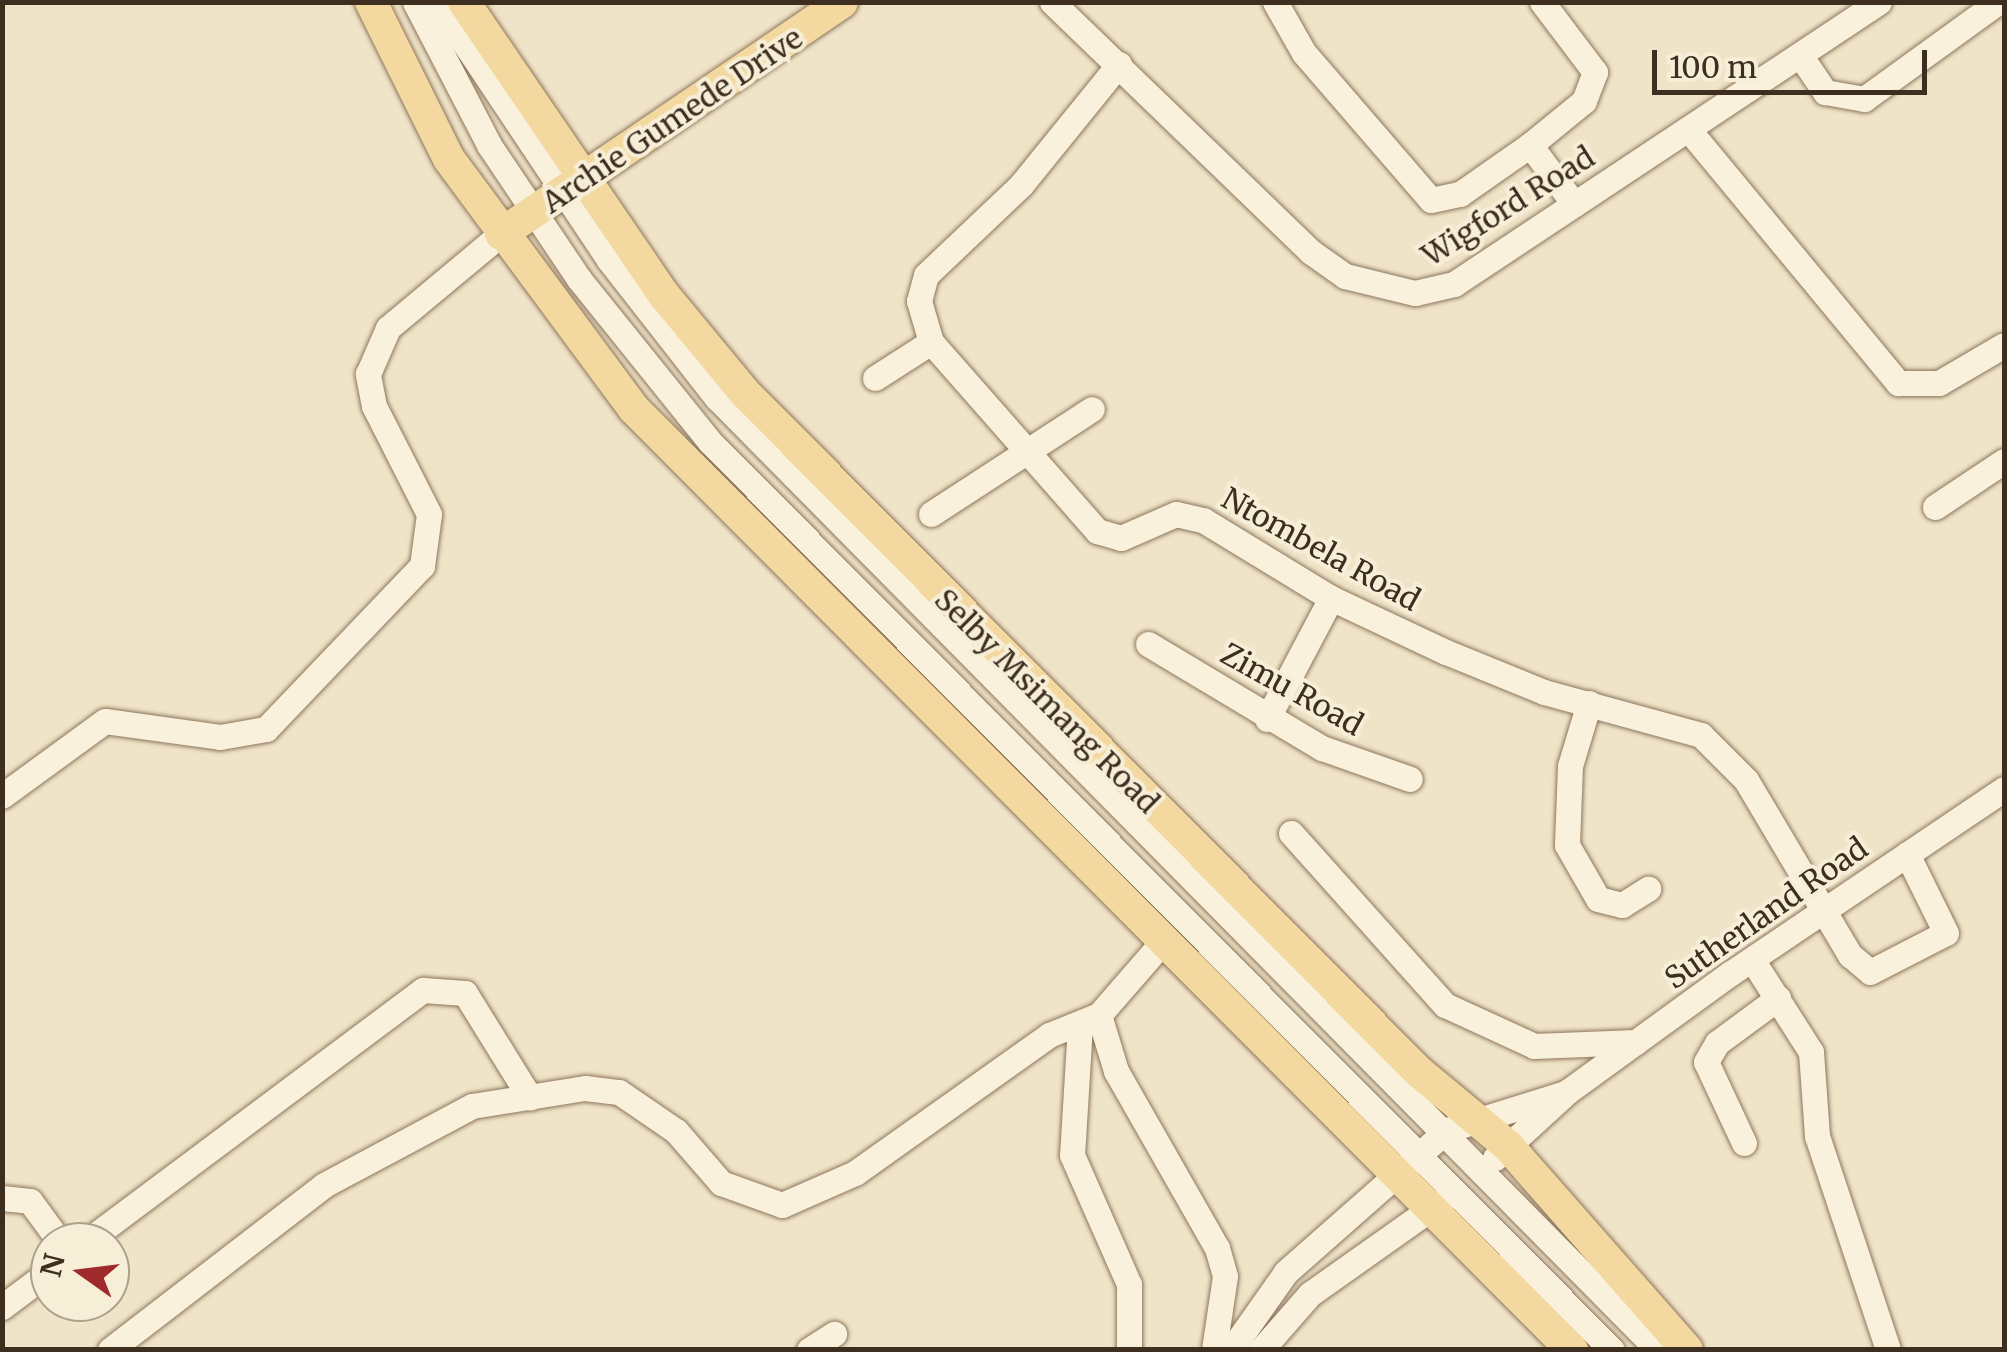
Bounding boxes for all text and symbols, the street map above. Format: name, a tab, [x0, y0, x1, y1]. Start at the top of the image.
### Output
street label: Archie Gumede Drive	[535, 20, 809, 220]
scale bar	[1657, 30, 1932, 92]
text: 100 m	[1669, 48, 1757, 86]
street label: Wigford Road	[1415, 139, 1601, 273]
street label: Ntombela Road	[1216, 480, 1426, 618]
street label: Selby Msimang Road	[927, 581, 1167, 821]
street label: Zimu Road	[1215, 635, 1369, 743]
street label: Sutherland Road	[1658, 830, 1874, 996]
north arrow	[30, 1222, 130, 1322]
text: N	[33, 1250, 73, 1280]

